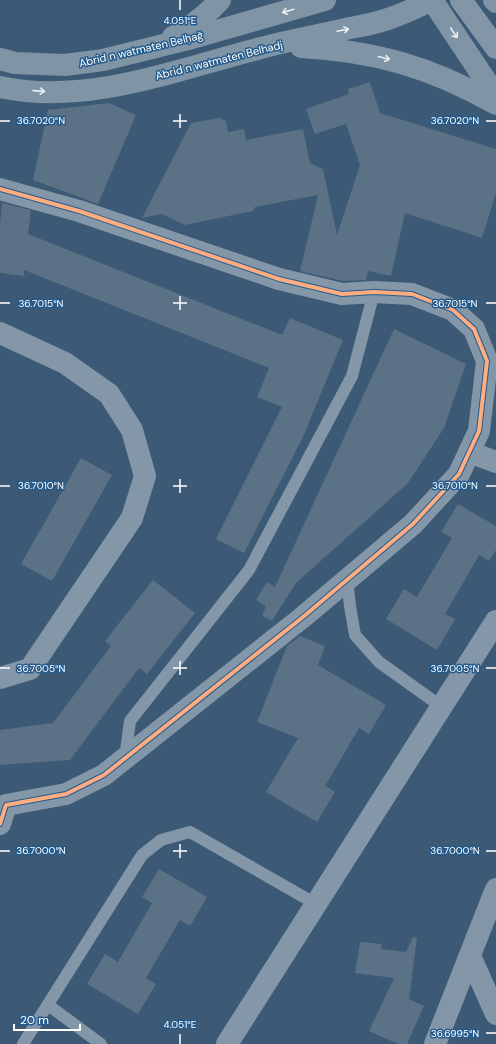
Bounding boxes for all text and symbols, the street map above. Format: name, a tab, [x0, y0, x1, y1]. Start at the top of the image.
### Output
one-way arrow	[282, 8, 295, 15]
text: 4.051°E	[164, 14, 197, 27]
one-way arrow	[336, 25, 349, 33]
one-way arrow	[450, 27, 458, 38]
street label: Abrid n watmaten Belḥaǧ	[77, 28, 205, 70]
street label: Abrid n watmaten Belhadj	[154, 37, 284, 83]
one-way arrow	[377, 54, 390, 62]
one-way arrow	[32, 88, 45, 95]
text: 36.7020°N	[17, 114, 65, 127]
text: 36.7020°N	[431, 114, 479, 127]
text: 36.7015°N	[18, 297, 64, 310]
text: 36.7015°N	[432, 297, 478, 310]
text: 36.7010°N	[18, 479, 64, 492]
text: 36.7010°N	[432, 479, 478, 492]
text: 36.7005°N	[17, 662, 65, 675]
text: 36.7005°N	[431, 662, 479, 675]
text: 36.7000°N	[16, 844, 66, 857]
text: 36.7000°N	[430, 844, 480, 857]
scale bar	[14, 1006, 80, 1032]
text: 20 m	[20, 1012, 49, 1028]
text: 4.051°E	[164, 1018, 197, 1031]
text: 36.6995°N	[431, 1027, 479, 1040]

